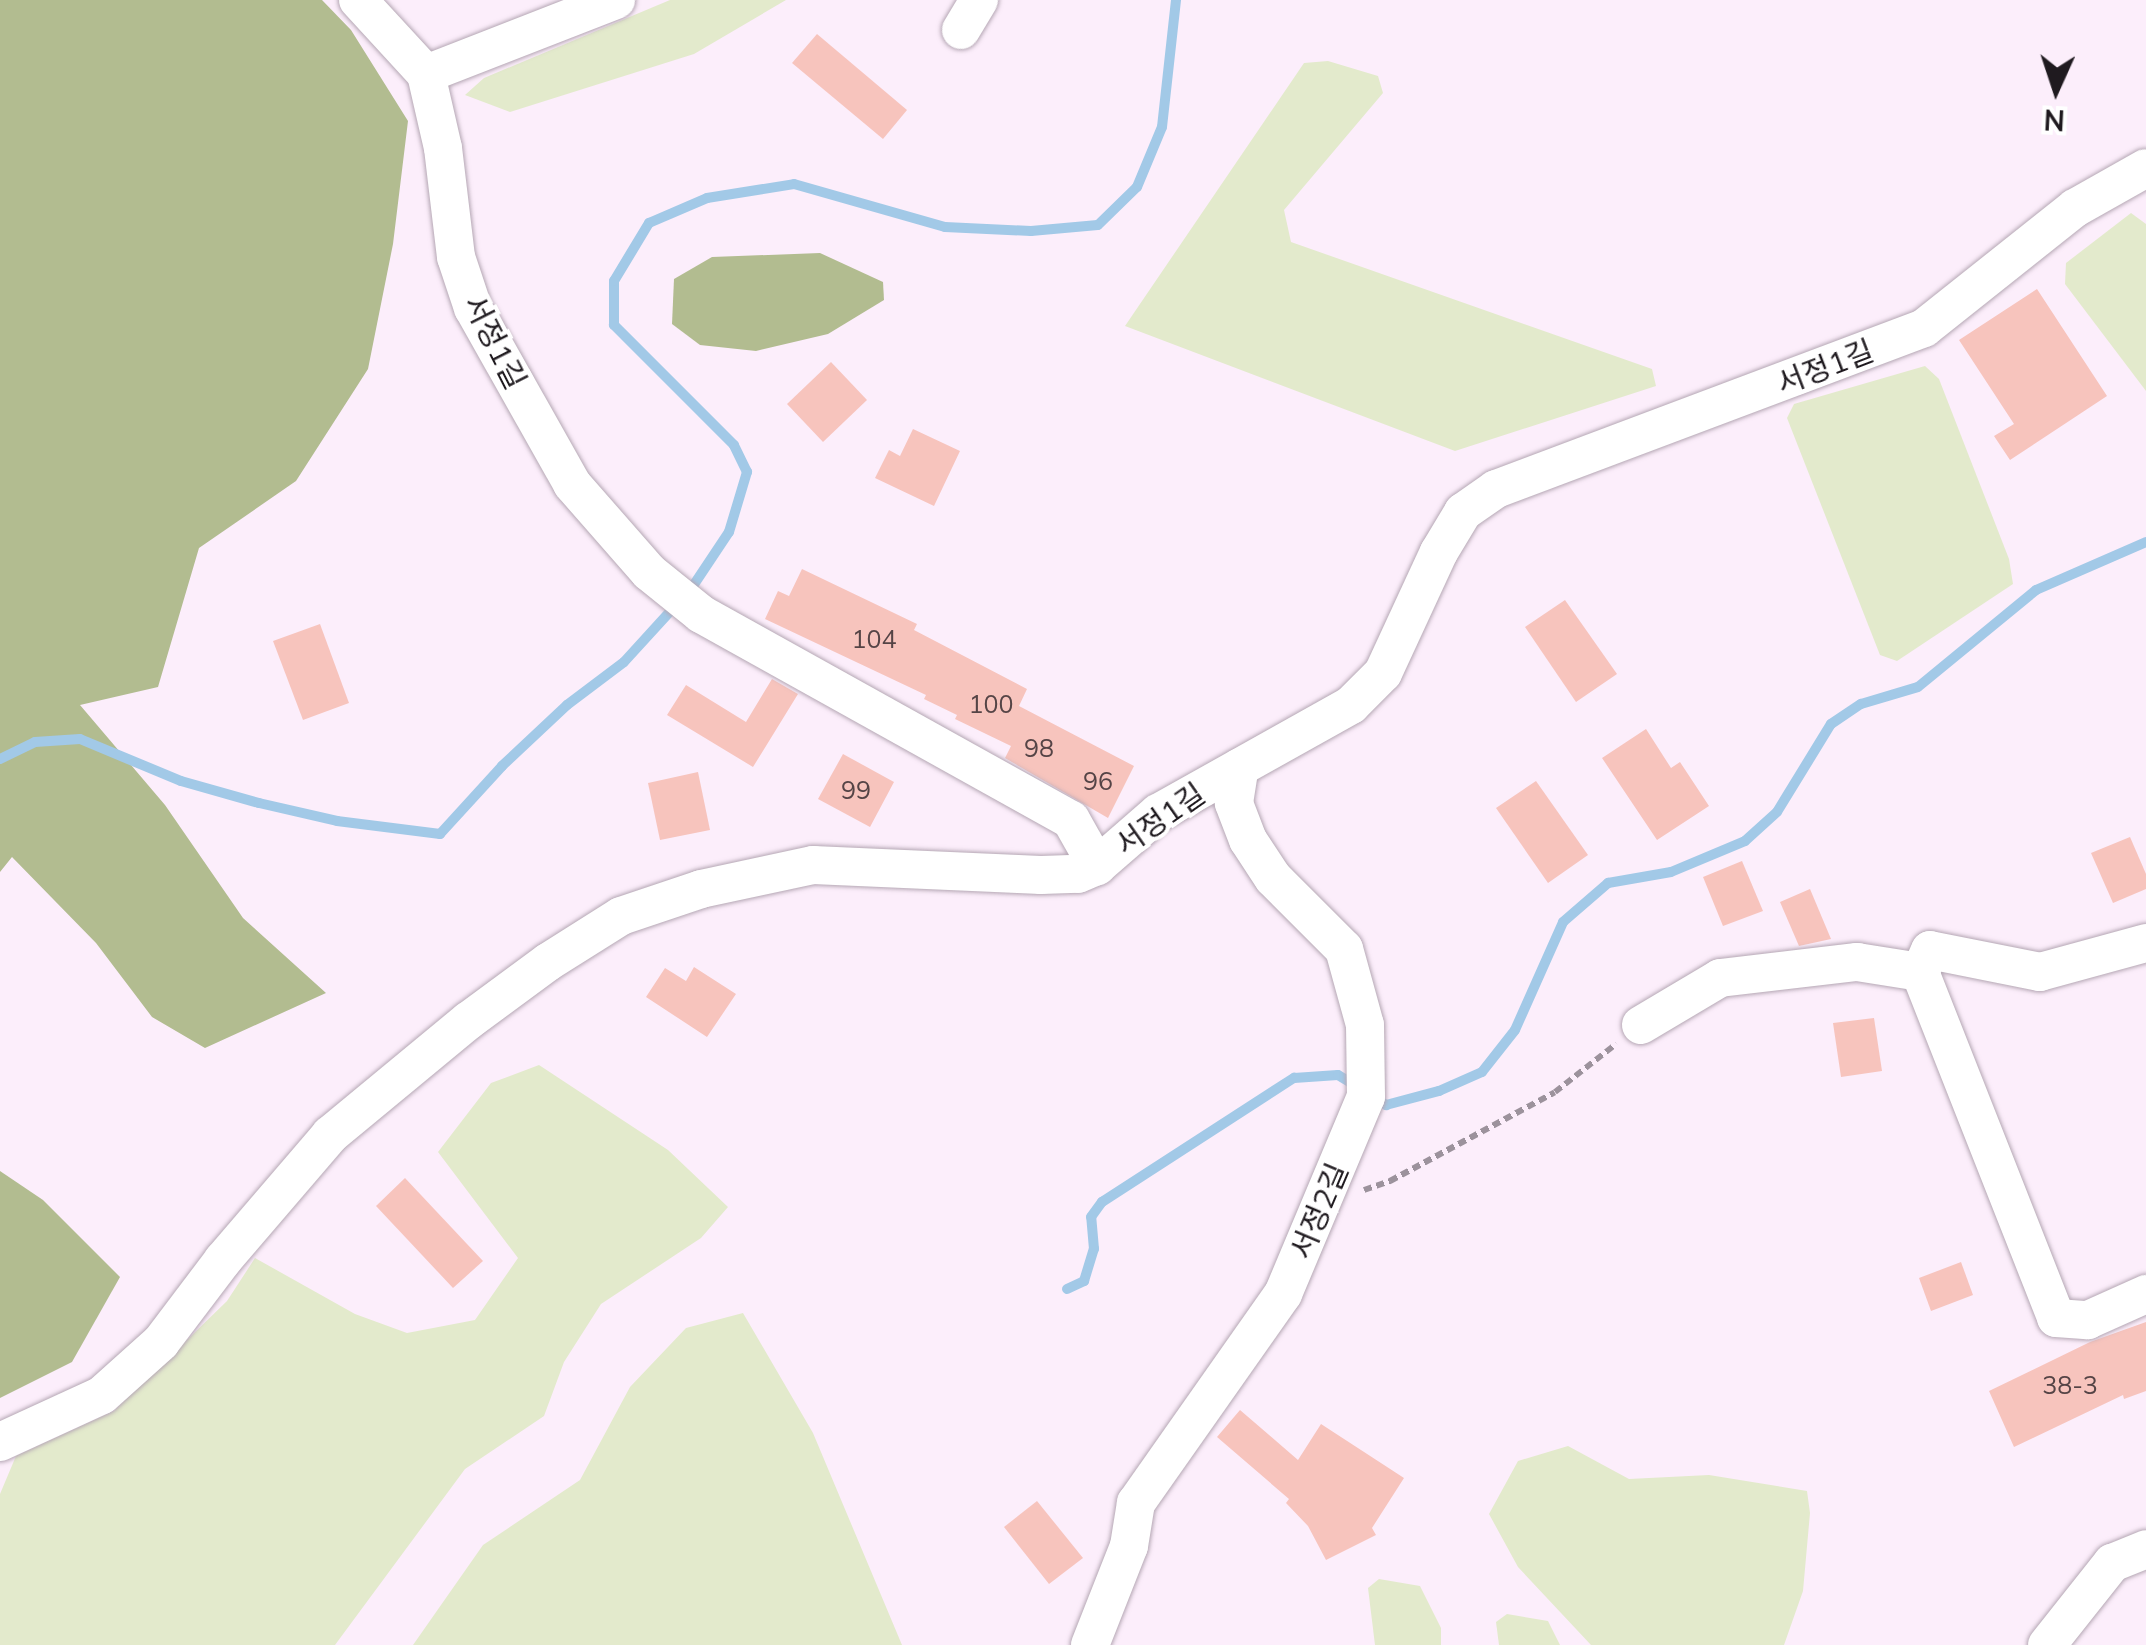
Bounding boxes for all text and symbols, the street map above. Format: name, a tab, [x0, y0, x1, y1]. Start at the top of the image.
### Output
north arrow	[2006, 40, 2106, 140]
text: N	[2043, 102, 2066, 138]
street label: 서정1길	[456, 289, 534, 395]
street label: 서정1길	[1771, 332, 1879, 402]
house number: 104	[852, 624, 896, 654]
house number: 100	[969, 689, 1013, 719]
house number: 98	[1024, 733, 1054, 763]
house number: 96	[1083, 766, 1113, 796]
house number: 99	[841, 775, 871, 805]
street label: 서정1길	[1108, 775, 1212, 863]
street label: 서정2길	[1283, 1158, 1355, 1264]
house number: 38-3	[2042, 1370, 2098, 1400]

